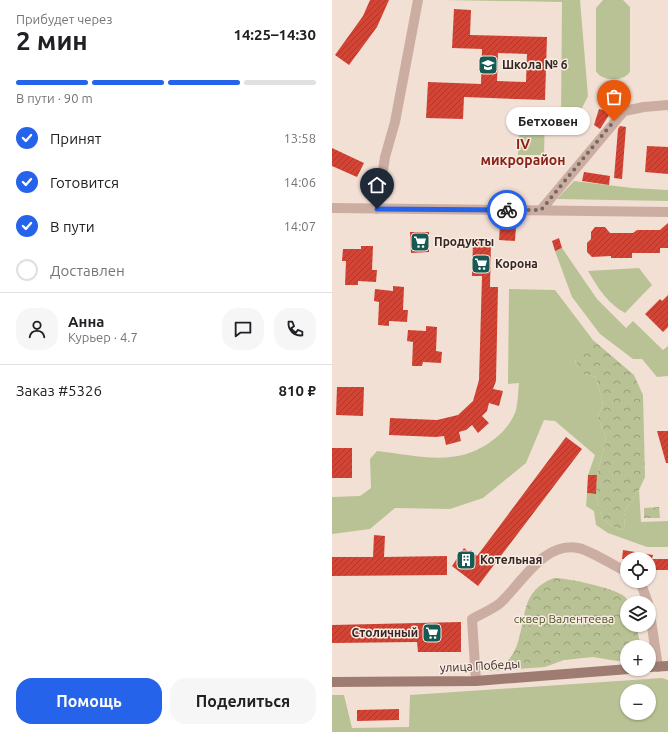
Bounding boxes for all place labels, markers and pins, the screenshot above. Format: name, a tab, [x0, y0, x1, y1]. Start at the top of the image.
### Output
school or university icon: Школа № 6	[477, 54, 499, 76]
place label: Школа № 6	[502, 58, 568, 71]
pin	[597, 80, 631, 121]
callout: Бетховен	[506, 107, 590, 135]
pin	[360, 168, 394, 209]
supermarket icon: Продукты	[409, 231, 431, 253]
place label: Продукты	[434, 235, 494, 248]
supermarket icon: Корона	[470, 253, 492, 275]
place label: Корона	[495, 257, 538, 270]
building icon: Котельная	[455, 549, 477, 571]
place label: Котельная	[480, 553, 542, 566]
supermarket icon: Столичный	[421, 622, 443, 644]
place label: Столичный	[352, 626, 418, 639]

